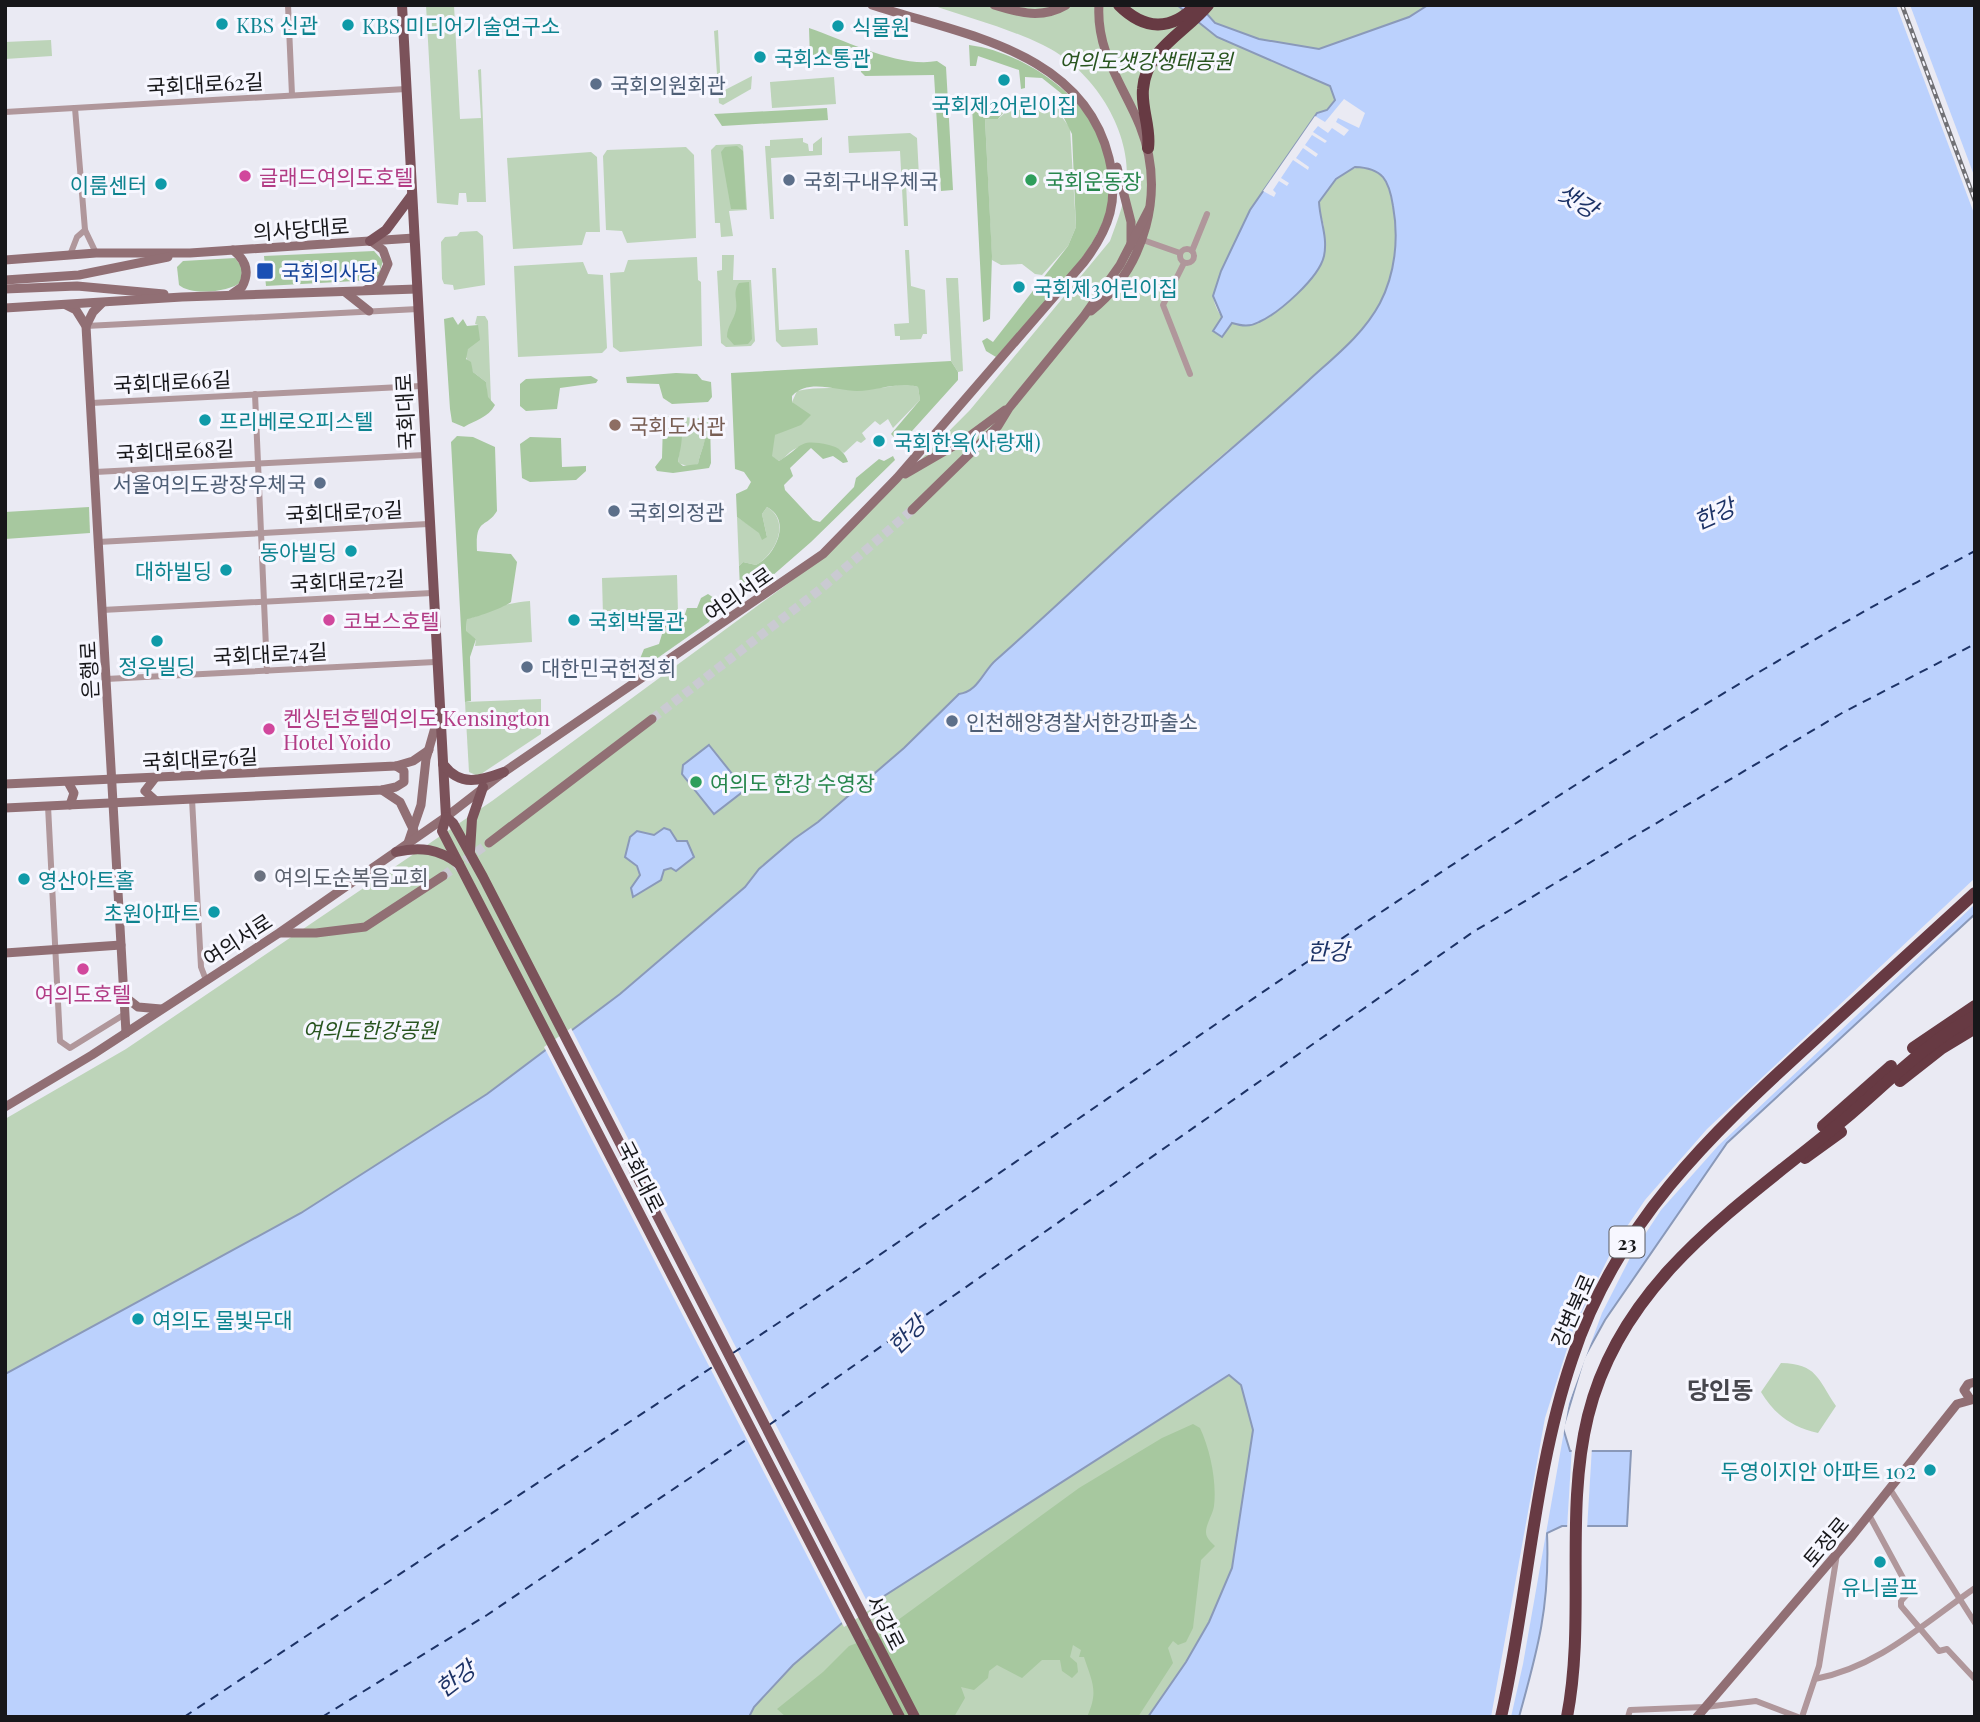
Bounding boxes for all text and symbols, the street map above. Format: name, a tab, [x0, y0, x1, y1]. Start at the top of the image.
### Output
place label: KBS 신관	[236, 10, 318, 38]
place label: KBS 미디어기술연구소	[362, 11, 560, 39]
place label: 식물원	[852, 12, 910, 40]
marker: KBS 신관	[214, 16, 230, 32]
marker: KBS 미디어기술연구소	[340, 17, 356, 33]
marker: 식물원	[830, 18, 846, 34]
place label: 국회소통관	[774, 43, 871, 71]
park label: 여의도샛강생태공원	[1059, 46, 1235, 74]
marker: 국회소통관	[752, 49, 768, 65]
street label: 국회대로62길	[146, 66, 264, 100]
place label: 국회의원회관	[610, 70, 726, 98]
marker: 국회제2어린이집	[996, 72, 1012, 88]
marker: 국회의원회관	[588, 76, 604, 92]
place label: 국회제2어린이집	[931, 90, 1077, 118]
place label: 글래드여의도호텔	[259, 162, 414, 190]
place label: 국회구내우체국	[803, 166, 938, 194]
place label: 국회운동장	[1045, 166, 1142, 194]
marker: 글래드여의도호텔	[237, 168, 253, 184]
place label: 이룸센터	[70, 170, 147, 198]
marker: 국회구내우체국	[781, 172, 797, 188]
marker: 국회운동장	[1023, 172, 1039, 188]
marker: 이룸센터	[153, 176, 169, 192]
water label: 샛강	[1552, 176, 1607, 226]
street label: 의사당대로	[252, 211, 350, 245]
place label: 국회의사당	[281, 257, 378, 285]
marker: 국회의사당	[255, 261, 275, 281]
place label: 국회제3어린이집	[1033, 273, 1178, 301]
marker: 국회제3어린이집	[1011, 279, 1027, 295]
street label: 국회대로66길	[112, 364, 232, 398]
street label: 국회대로	[388, 373, 420, 451]
place label: 프리베로오피스텔	[219, 406, 374, 434]
place label: 국회도서관	[629, 411, 726, 439]
marker: 프리베로오피스텔	[197, 412, 213, 428]
marker: 국회도서관	[607, 417, 623, 433]
place label: 국회한옥(사랑재)	[893, 427, 1041, 455]
street label: 국회대로68길	[115, 433, 235, 467]
marker: 국회한옥(사랑재)	[871, 433, 887, 449]
place label: 서울여의도광장우체국	[113, 469, 306, 497]
marker: 서울여의도광장우체국	[312, 475, 328, 491]
water label: 한강	[1688, 489, 1742, 536]
street label: 국회대로70길	[284, 494, 404, 528]
place label: 국회의정관	[628, 497, 725, 525]
marker: 국회의정관	[606, 503, 622, 519]
place label: 동아빌딩	[260, 537, 337, 565]
marker: 동아빌딩	[343, 543, 359, 559]
place label: 대하빌딩	[135, 556, 212, 584]
street label: 여의서로	[698, 559, 778, 627]
marker: 대하빌딩	[218, 562, 234, 578]
street label: 국회대로72길	[289, 563, 405, 597]
place label: 코보스호텔	[343, 606, 440, 634]
place label: 국회박물관	[588, 606, 685, 634]
marker: 코보스호텔	[321, 612, 337, 628]
marker: 국회박물관	[566, 612, 582, 628]
marker: 정우빌딩	[149, 633, 165, 649]
street label: 국회대로74길	[212, 636, 328, 670]
street label: 은행로	[73, 640, 103, 700]
place label: 정우빌딩	[118, 651, 196, 679]
place label: 대한민국헌정회	[541, 653, 676, 681]
marker: 대한민국헌정회	[519, 659, 535, 675]
place label: 켄싱턴호텔여의도 Kensington Hotel Yoido	[283, 703, 551, 755]
place label: 인천해양경찰서한강파출소	[966, 707, 1198, 735]
marker: 인천해양경찰서한강파출소	[944, 713, 960, 729]
marker: 켄싱턴호텔여의도 Kensington Hotel Yoido	[261, 721, 277, 737]
street label: 국회대로76길	[141, 741, 259, 775]
place label: 여의도 한강 수영장	[710, 768, 875, 796]
marker: 여의도 한강 수영장	[688, 774, 704, 790]
place label: 여의도순복음교회	[274, 862, 429, 890]
place label: 영산아트홀	[38, 865, 135, 893]
marker: 여의도순복음교회	[252, 868, 268, 884]
marker: 영산아트홀	[16, 871, 32, 887]
place label: 초원아파트	[103, 898, 200, 926]
marker: 초원아파트	[206, 904, 222, 920]
street label: 여의서로	[197, 906, 277, 972]
water label: 한강	[1307, 935, 1352, 966]
marker: 여의도호텔	[75, 961, 91, 977]
place label: 여의도호텔	[35, 979, 131, 1007]
park label: 여의도한강공원	[302, 1015, 439, 1043]
street label: 국회대로	[612, 1135, 672, 1217]
road number: 23	[1610, 1226, 1644, 1258]
street label: 강변북로	[1543, 1269, 1601, 1351]
place label: 여의도 물빛무대	[152, 1305, 292, 1333]
water label: 한강	[880, 1306, 934, 1360]
marker: 여의도 물빛무대	[130, 1311, 146, 1327]
district label: 당인동	[1687, 1373, 1753, 1405]
place label: 두영이지안 아파트 102	[1721, 1456, 1916, 1484]
marker: 두영이지안 아파트 102	[1922, 1462, 1938, 1478]
street label: 토정로	[1796, 1510, 1854, 1572]
marker: 유니골프	[1872, 1554, 1888, 1570]
place label: 유니골프	[1841, 1572, 1919, 1600]
street label: 서강로	[861, 1590, 913, 1654]
water label: 한강	[429, 1651, 483, 1703]

